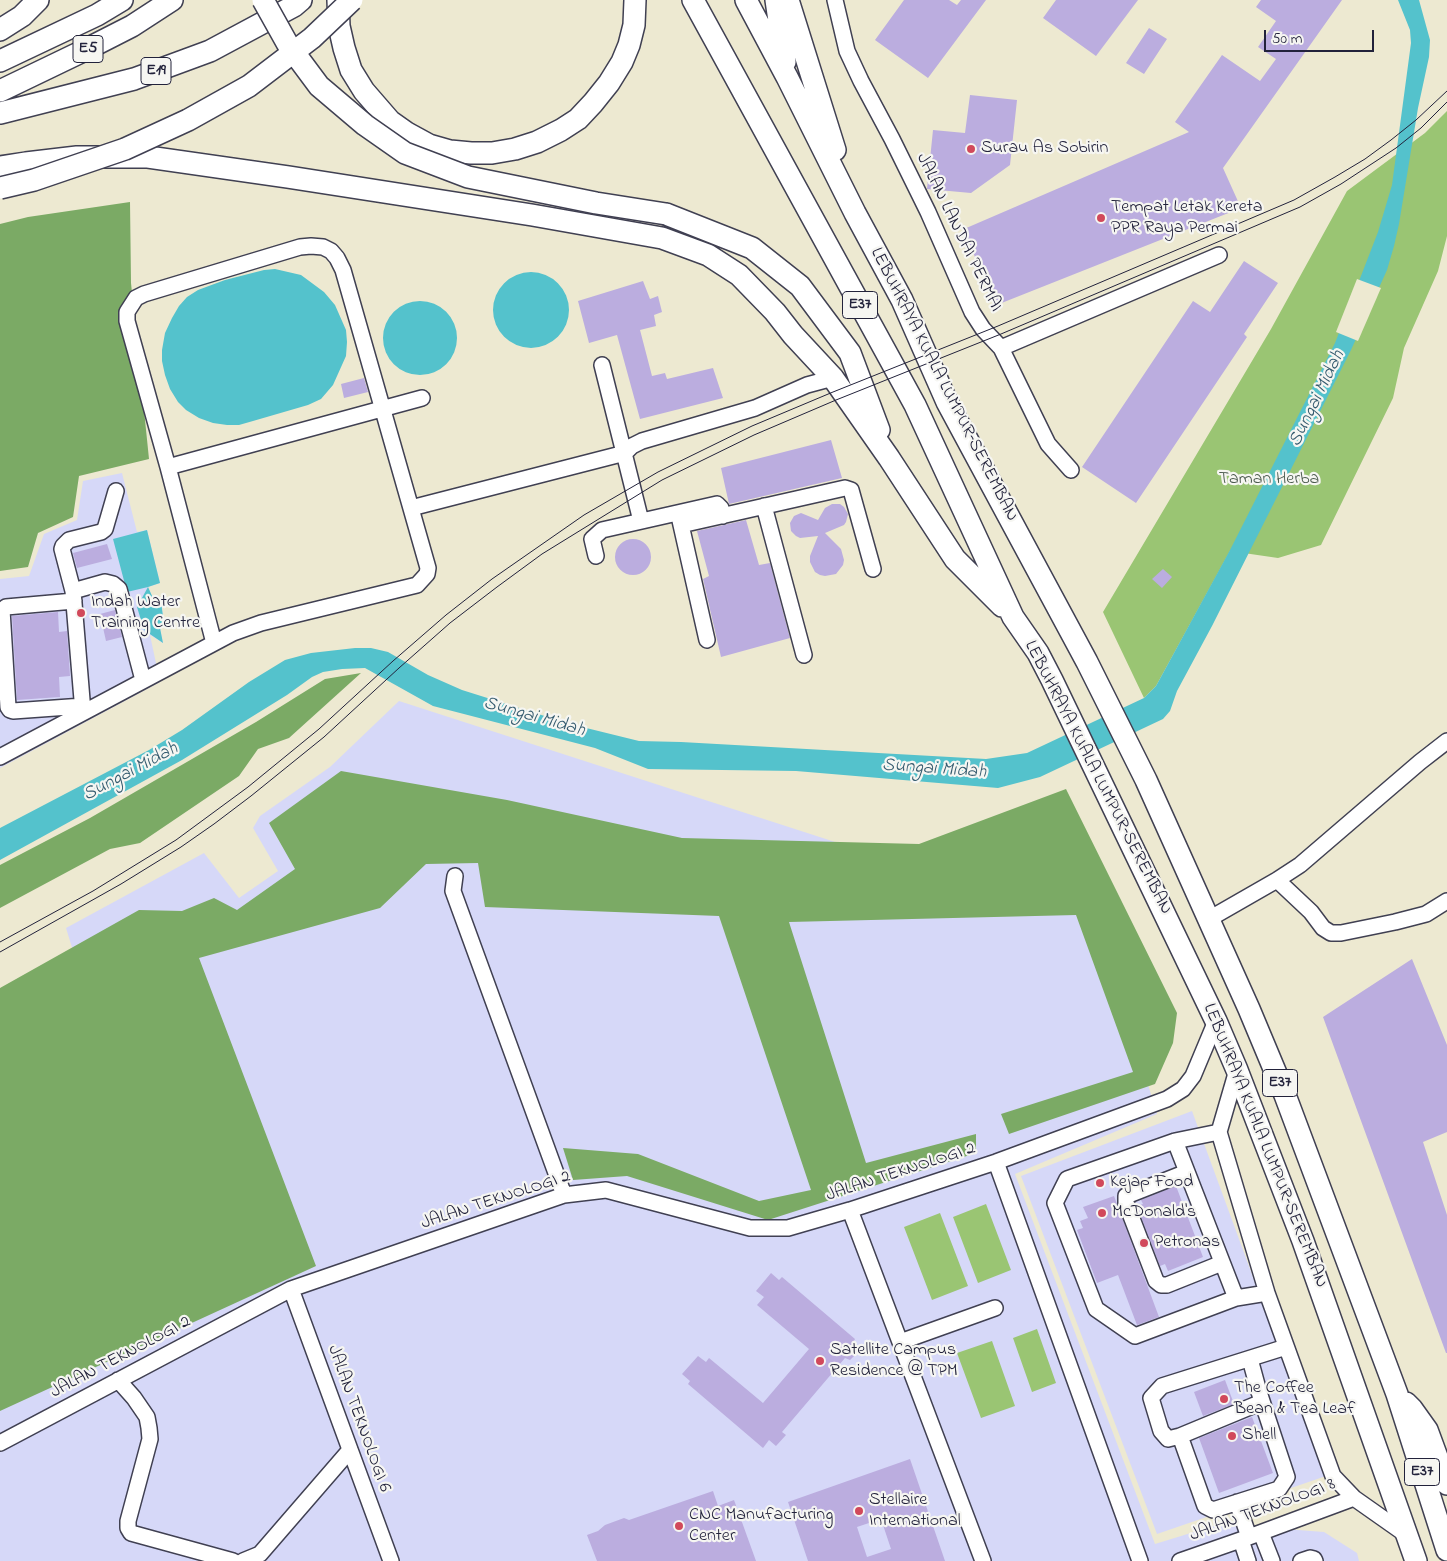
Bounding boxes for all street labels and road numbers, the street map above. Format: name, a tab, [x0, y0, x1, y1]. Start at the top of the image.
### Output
road number: E5	[73, 36, 103, 62]
road number: E19	[141, 58, 171, 84]
street label: JALAN LANDAI PERMAI	[910, 150, 1006, 316]
street label: LEBUHRAYA KUALA LUMPUR–SEREMBAN	[864, 245, 1022, 525]
road number: E37	[842, 292, 878, 318]
street label: LEBUHRAYA KUALA LUMPUR–SEREMBAN	[1018, 638, 1176, 918]
street label: LEBUHRAYA KUALA LUMPUR–SEREMBAN	[1197, 1001, 1331, 1291]
road number: E37	[1262, 1070, 1298, 1096]
street label: JALAN TEKNOLOGI 2	[824, 1139, 978, 1207]
street label: JALAN TEKNOLOGI 2	[419, 1167, 573, 1235]
street label: JALAN TEKNOLOGI 2	[47, 1312, 195, 1404]
street label: JALAN TEKNOLOGI 6	[321, 1343, 395, 1495]
road number: E37	[1404, 1458, 1440, 1485]
street label: JALAN TEKNOLOGI 8	[1187, 1475, 1339, 1547]

